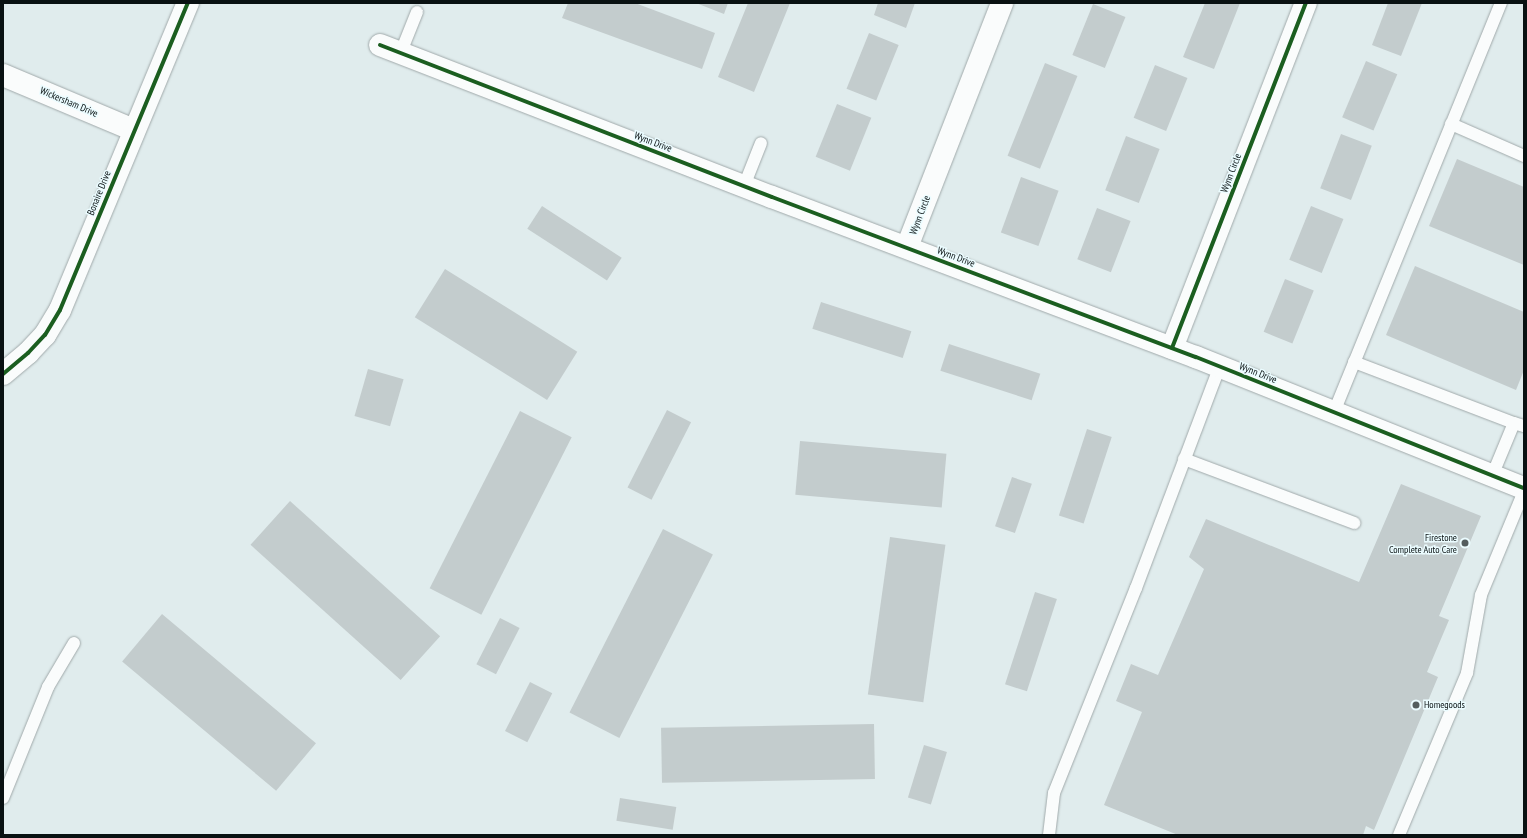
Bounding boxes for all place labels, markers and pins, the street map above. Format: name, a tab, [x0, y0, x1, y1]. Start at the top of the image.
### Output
place label: Firestone Complete Auto Care	[1389, 531, 1457, 554]
marker: Firestone Complete Auto Care	[1460, 538, 1470, 548]
place label: Homegoods	[1424, 699, 1465, 711]
marker: Homegoods	[1411, 700, 1421, 710]

